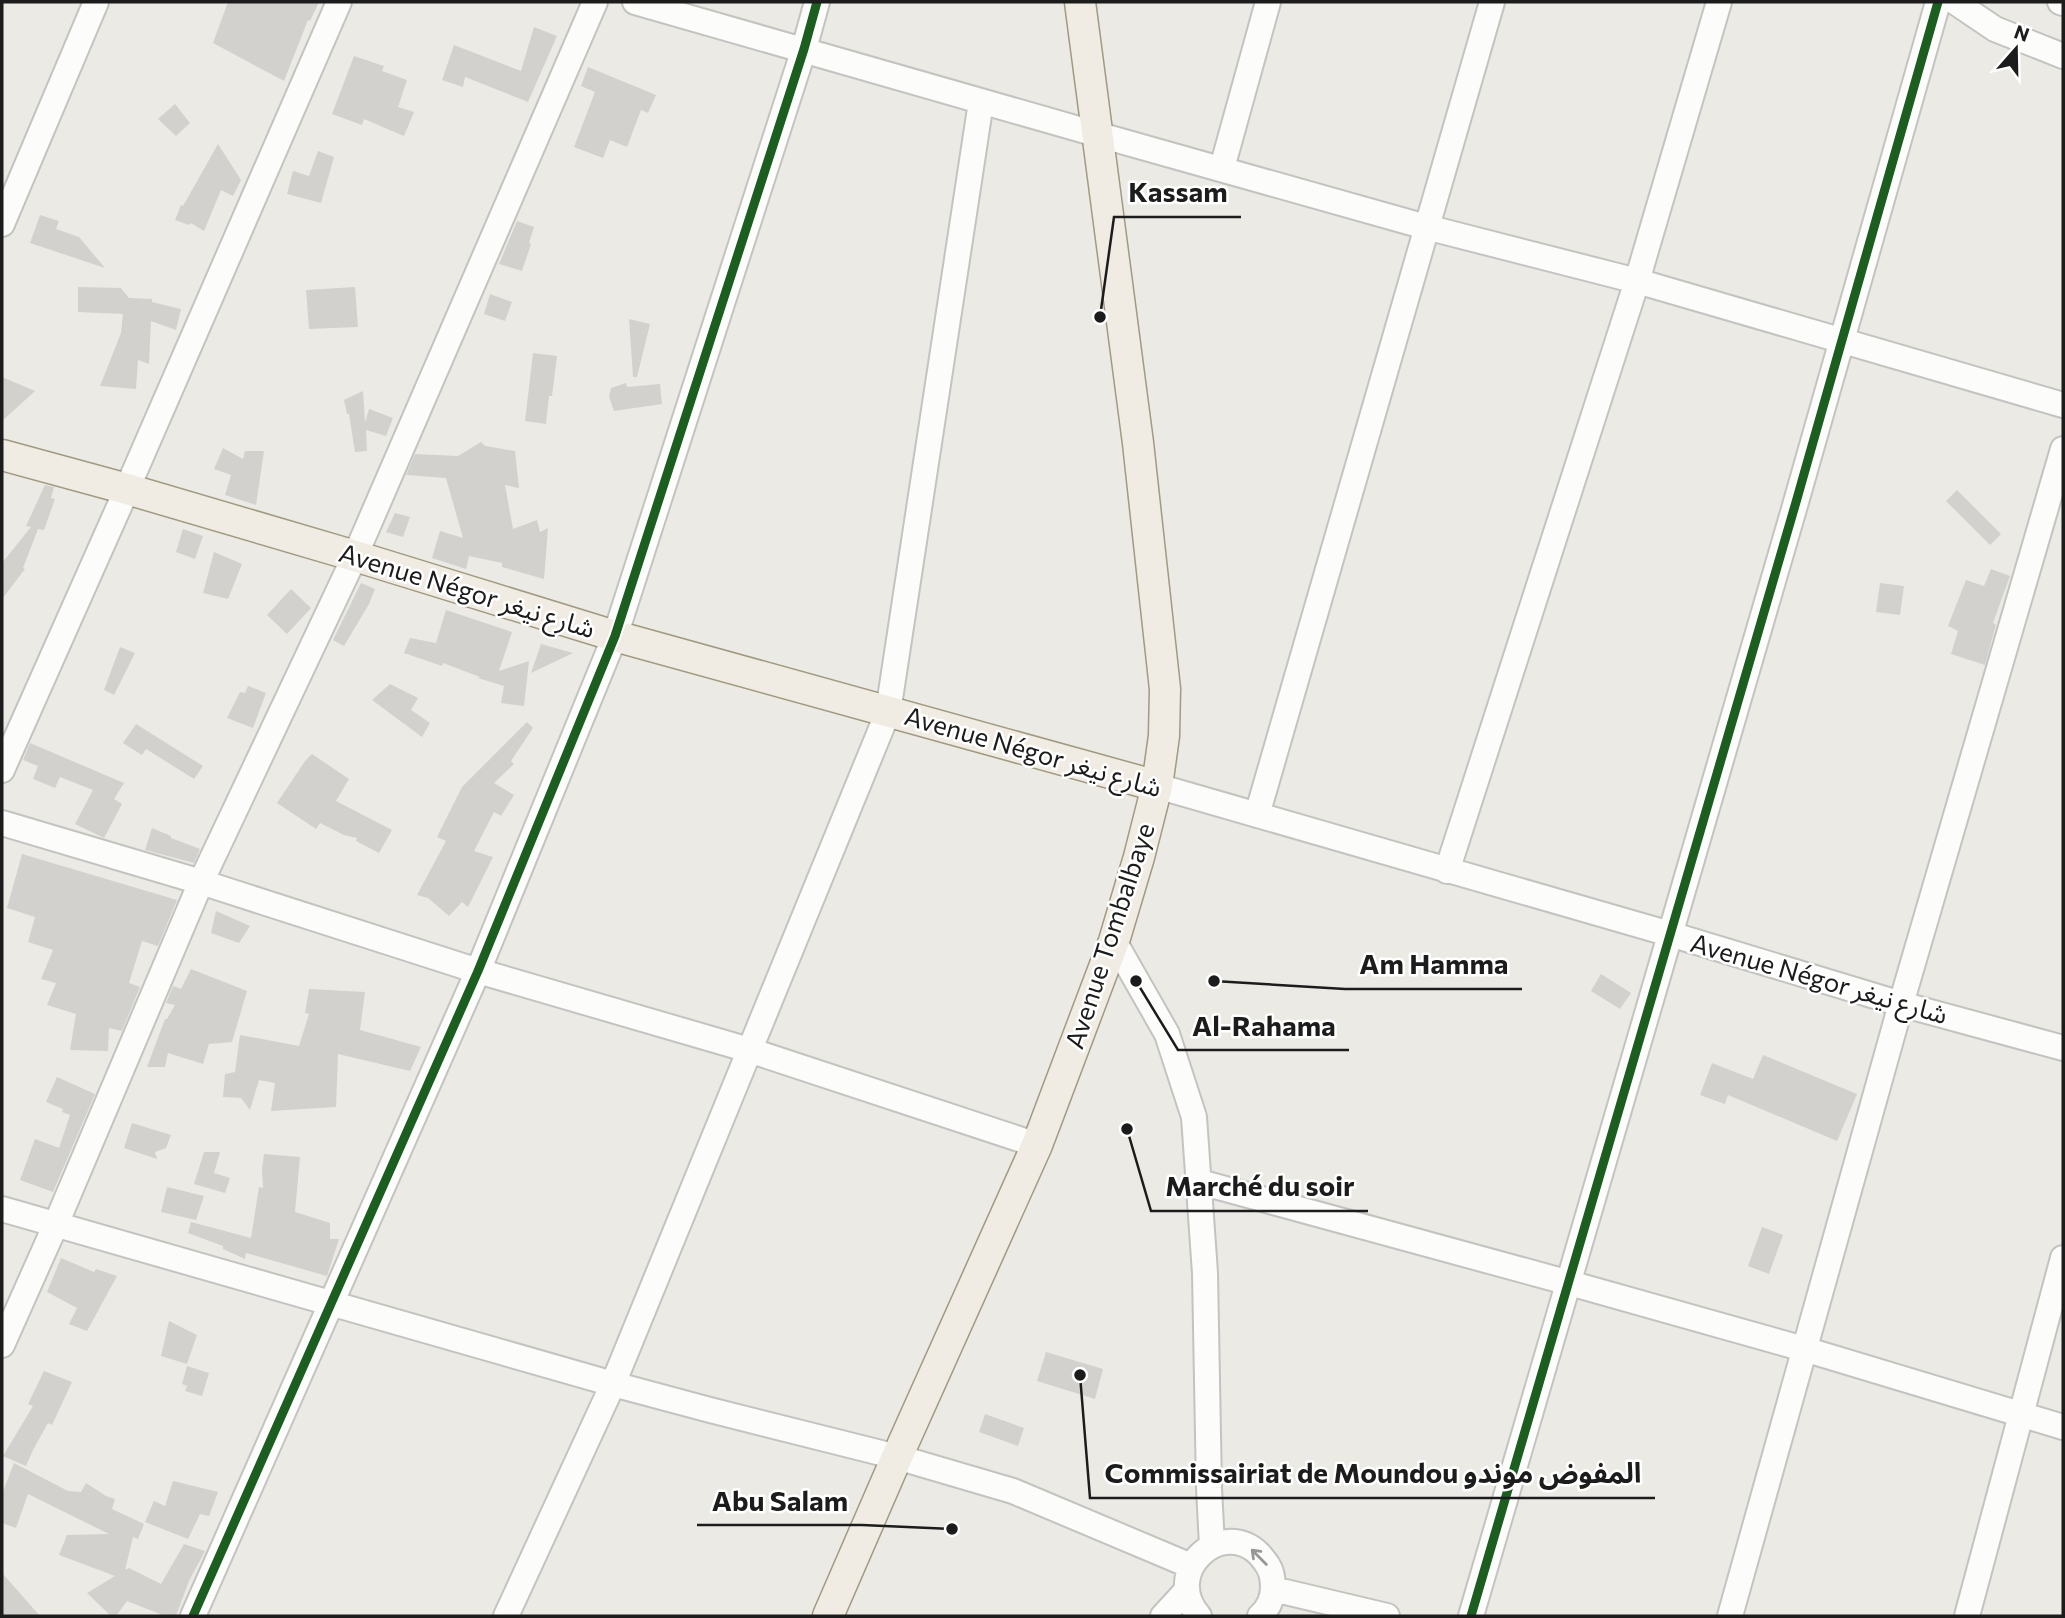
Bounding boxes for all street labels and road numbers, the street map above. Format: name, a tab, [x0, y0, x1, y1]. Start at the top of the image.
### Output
street label: Avenue Négor شارع نيغر	[334, 536, 599, 648]
street label: Avenue Négor شارع نيغر	[900, 699, 1165, 807]
street label: Avenue Tombalbaye	[1057, 819, 1160, 1052]
street label: Avenue Négor شارع نيغر	[1686, 926, 1951, 1034]

